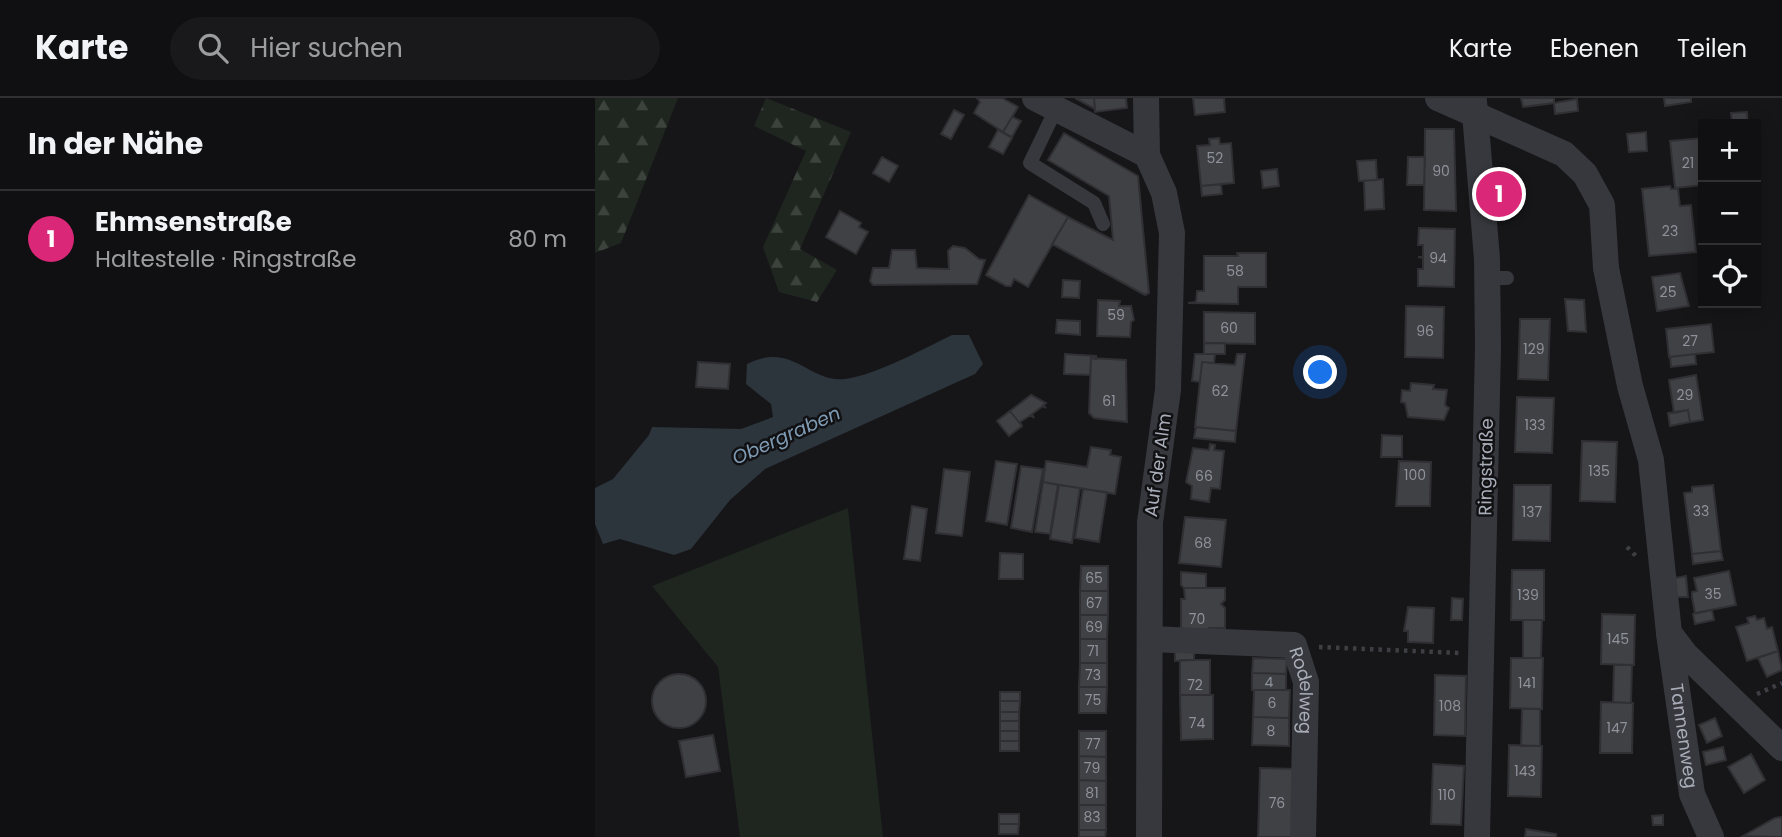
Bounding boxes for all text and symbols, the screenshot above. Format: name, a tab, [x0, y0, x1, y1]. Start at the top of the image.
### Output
search box	[170, 17, 660, 80]
text: Karte	[35, 24, 128, 71]
icon: search	[194, 29, 232, 67]
text: Hier suchen	[250, 30, 403, 66]
text: Karte	[1449, 32, 1512, 65]
text: Ebenen	[1550, 32, 1639, 65]
text: Teilen	[1677, 32, 1747, 65]
map controls	[1698, 119, 1761, 308]
button: +	[1698, 119, 1761, 182]
text: In der Nähe	[28, 122, 203, 165]
house number: 52	[1207, 148, 1223, 168]
house number: 21	[1682, 153, 1694, 173]
house number: 90	[1432, 161, 1450, 181]
pin: 1	[1476, 168, 1522, 220]
button: −	[1698, 182, 1761, 245]
text: Ehmsenstraße	[95, 204, 292, 240]
house number: 23	[1662, 221, 1678, 241]
text: 1	[47, 223, 55, 255]
text: 80 m	[508, 223, 567, 255]
text: Haltestelle · Ringstraße	[95, 243, 356, 275]
button: locate	[1698, 245, 1761, 308]
house number: 94	[1429, 248, 1447, 268]
house number: 58	[1226, 261, 1244, 281]
house number: 25	[1660, 282, 1676, 302]
house number: 59	[1107, 305, 1125, 325]
house number: 60	[1220, 318, 1238, 338]
house number: 96	[1416, 321, 1434, 341]
house number: 27	[1682, 331, 1698, 351]
house number: 129	[1523, 339, 1545, 359]
your location	[1303, 355, 1337, 389]
house number: 62	[1212, 381, 1228, 401]
house number: 29	[1677, 385, 1693, 405]
house number: 61	[1102, 391, 1116, 411]
water label: Obergraben	[728, 399, 845, 471]
street label: Auf der Alm	[1138, 412, 1177, 518]
house number: 133	[1525, 415, 1545, 435]
street label: Ringstraße	[1472, 418, 1499, 516]
house number: 135	[1588, 461, 1610, 481]
house number: 100	[1404, 465, 1426, 485]
house number: 66	[1195, 466, 1213, 486]
house number: 33	[1693, 501, 1709, 521]
house number: 137	[1522, 502, 1543, 522]
house number: 68	[1194, 533, 1212, 553]
house number: 65	[1085, 568, 1103, 588]
house number: 35	[1704, 584, 1722, 604]
house number: 139	[1517, 585, 1539, 605]
house number: 67	[1086, 593, 1103, 613]
house number: 70	[1189, 609, 1205, 629]
house number: 69	[1085, 617, 1103, 637]
house number: 145	[1607, 629, 1629, 649]
house number: 71	[1087, 641, 1099, 661]
street label: Rodelweg	[1283, 644, 1319, 734]
house number: 73	[1085, 665, 1101, 685]
house number: 4	[1265, 672, 1274, 692]
house number: 141	[1518, 673, 1536, 693]
house number: 72	[1187, 675, 1203, 695]
street label: Tannenweg	[1664, 682, 1704, 790]
house number: 75	[1085, 690, 1101, 710]
house number: 6	[1268, 693, 1277, 713]
house number: 108	[1439, 696, 1461, 716]
house number: 74	[1189, 713, 1205, 733]
house number: 147	[1607, 718, 1628, 738]
house number: 8	[1267, 721, 1276, 741]
house number: 77	[1085, 734, 1101, 754]
house number: 79	[1084, 758, 1100, 778]
house number: 143	[1514, 761, 1536, 781]
house number: 81	[1085, 783, 1099, 803]
house number: 110	[1438, 785, 1456, 805]
house number: 76	[1269, 793, 1285, 813]
house number: 83	[1083, 807, 1101, 827]

